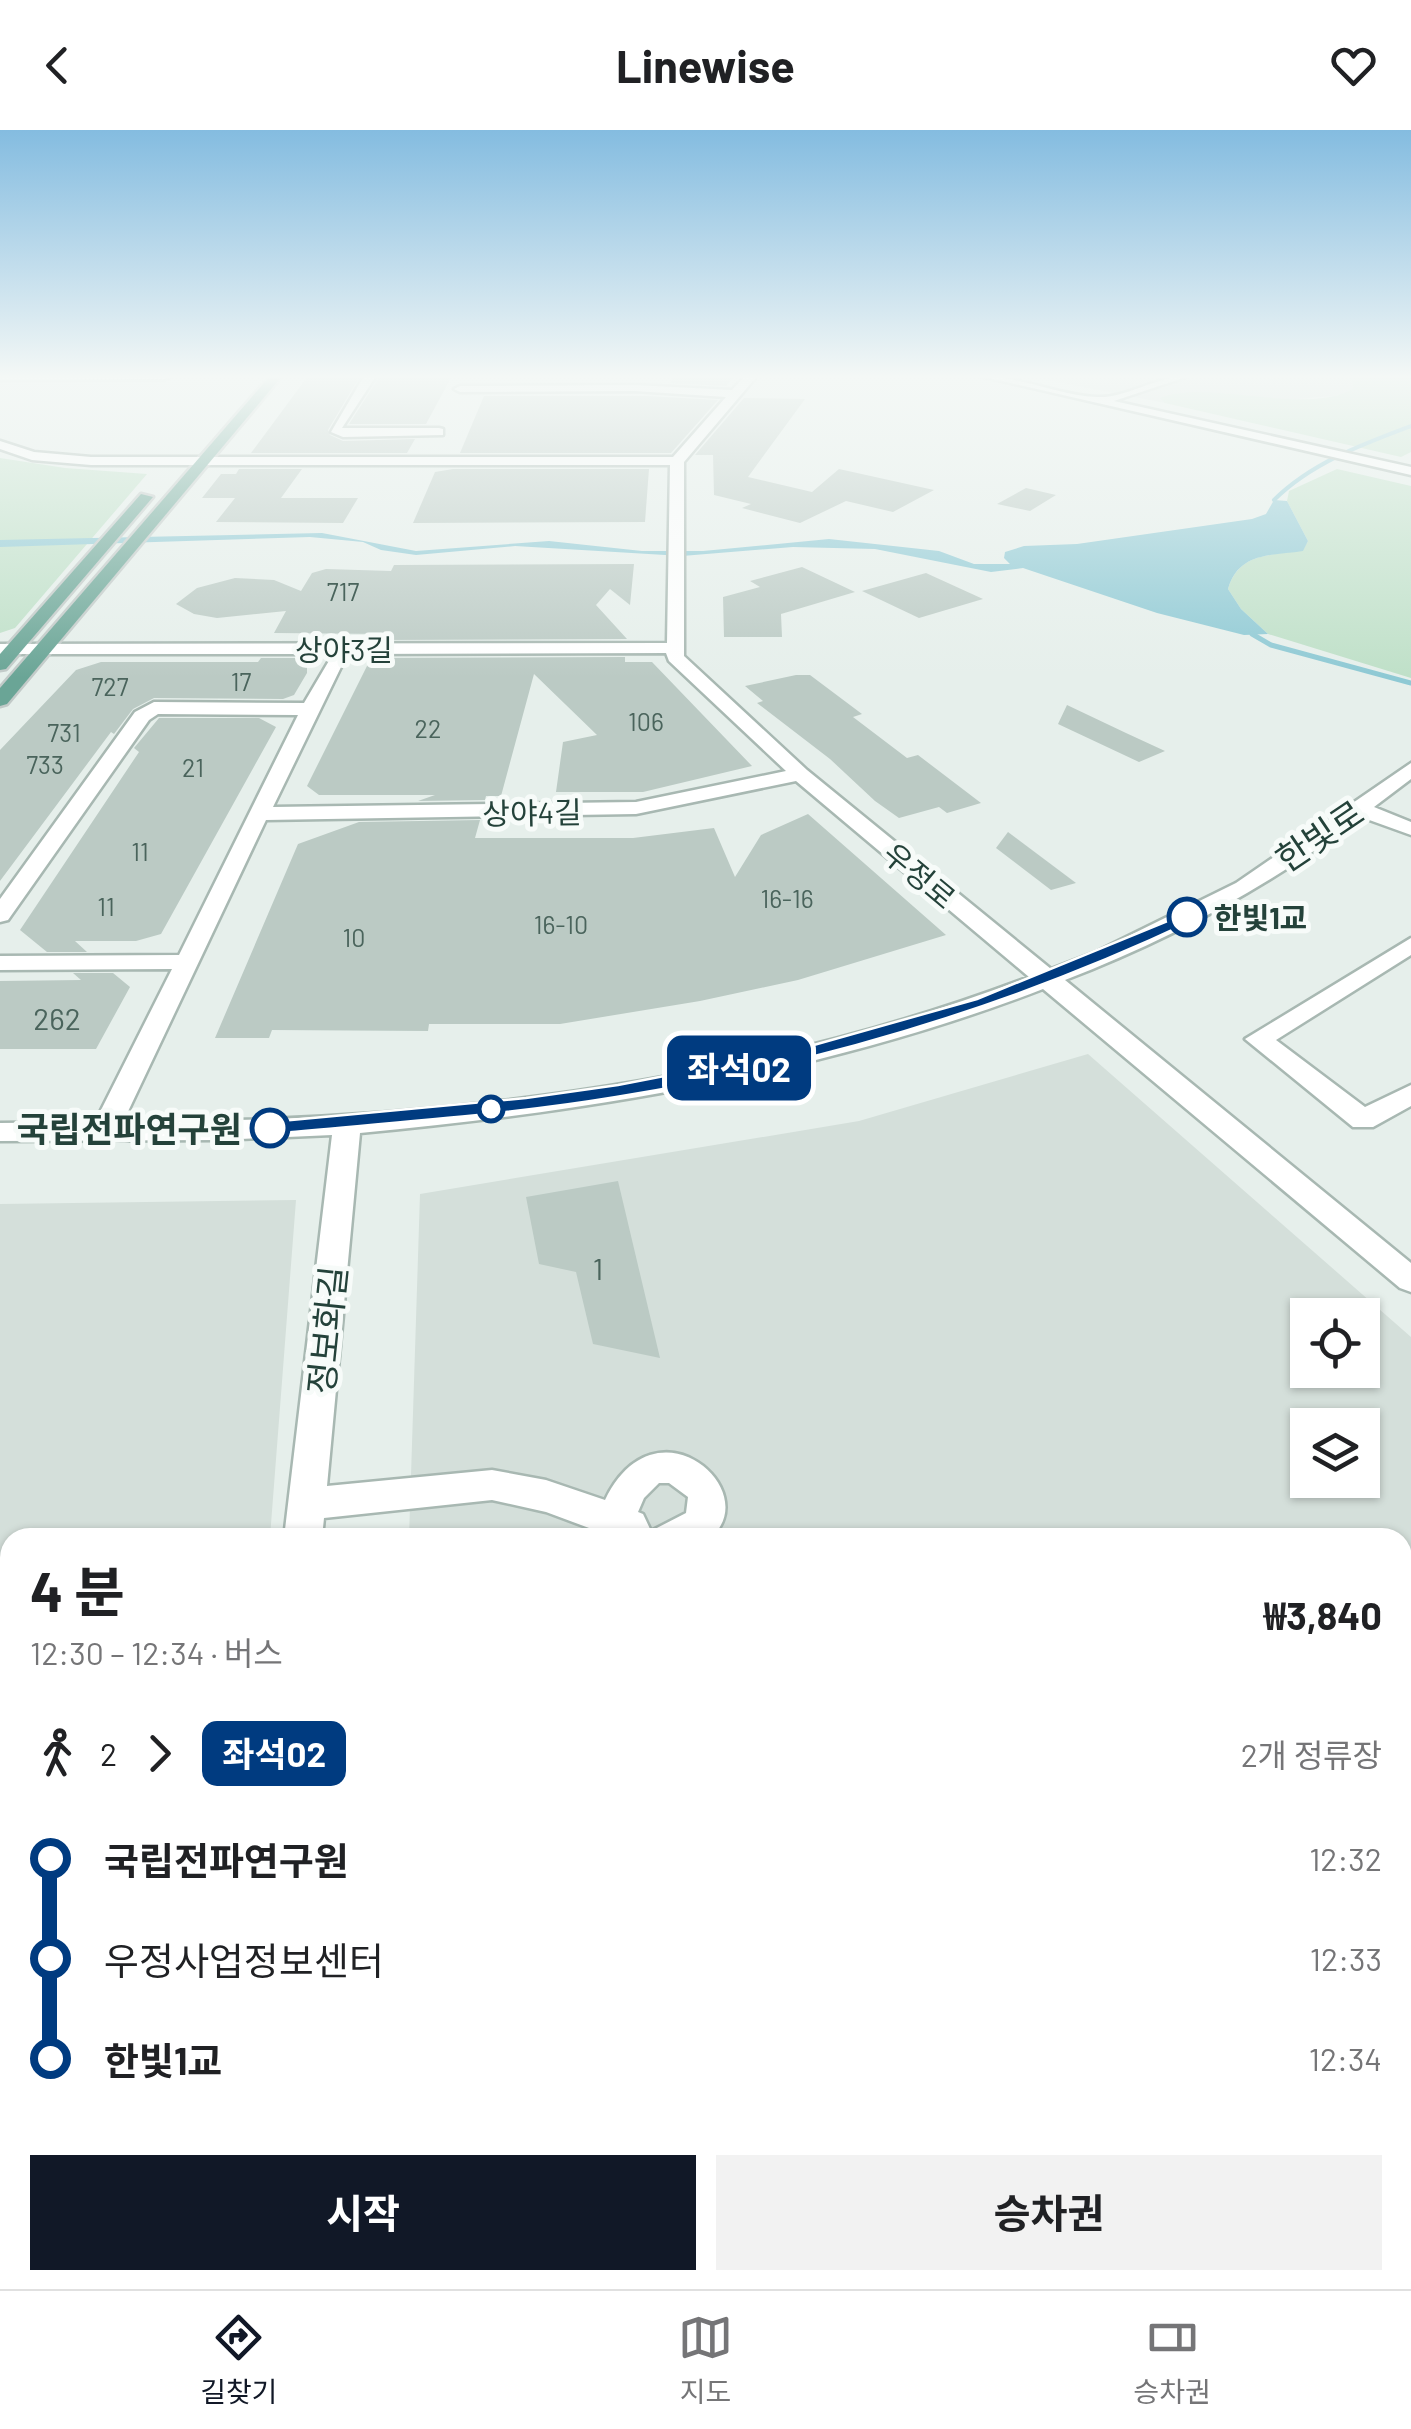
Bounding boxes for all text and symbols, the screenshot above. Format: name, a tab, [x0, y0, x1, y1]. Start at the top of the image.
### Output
icon: back	[30, 38, 85, 93]
text: Linewise	[616, 38, 795, 92]
icon: heart	[1326, 38, 1381, 93]
house number: 717	[327, 576, 359, 606]
street label: 상야3길	[295, 631, 393, 667]
house number: 17	[231, 666, 251, 696]
house number: 727	[91, 671, 129, 701]
house number: 106	[628, 706, 664, 736]
house number: 22	[415, 713, 441, 743]
house number: 731	[47, 717, 81, 747]
house number: 733	[26, 749, 64, 779]
house number: 21	[182, 752, 204, 782]
street label: 한빛로	[1267, 791, 1371, 879]
street label: 상야4길	[482, 793, 582, 831]
street label: 우정로	[877, 835, 963, 915]
house number: 11	[131, 836, 149, 866]
house number: 16-16	[760, 883, 814, 913]
house number: 11	[97, 891, 115, 921]
marker: 한빛1교	[1168, 898, 1206, 936]
place label: 한빛1교	[1214, 899, 1307, 935]
house number: 16-10	[534, 909, 588, 939]
house number: 10	[343, 922, 365, 952]
house number: 262	[33, 1000, 81, 1036]
line badge: 좌석02	[669, 1036, 809, 1100]
text: 좌석02	[687, 1047, 791, 1089]
unlabelled marker	[478, 1096, 504, 1122]
place label: 국립전파연구원	[17, 1107, 242, 1149]
marker: 국립전파연구원	[251, 1109, 289, 1147]
house number: 1	[593, 1250, 603, 1286]
street label: 정보화길	[298, 1264, 354, 1396]
map controls	[1290, 1298, 1380, 1498]
button: locate	[1290, 1298, 1380, 1388]
button: layers	[1290, 1408, 1380, 1498]
text: 4 분	[30, 1557, 125, 1623]
text: ₩3,840	[1264, 1592, 1382, 1638]
text: 12:30 – 12:34 · 버스	[30, 1633, 283, 1671]
icon: walk	[30, 1726, 85, 1781]
icon: forward	[132, 1726, 187, 1781]
text: 좌석02	[222, 1732, 326, 1774]
text: 2	[100, 1734, 117, 1772]
text: 2개 정류장	[1241, 1735, 1382, 1773]
text: 국립전파연구원	[104, 1837, 349, 1883]
text: 12:32	[1309, 1839, 1382, 1877]
text: 우정사업정보센터	[104, 1937, 384, 1983]
text: 12:33	[1310, 1939, 1382, 1977]
text: 한빛1교	[104, 2037, 222, 2083]
text: 12:34	[1309, 2039, 1382, 2077]
button: 시작	[30, 2155, 696, 2270]
button: 승차권	[716, 2155, 1382, 2270]
tab: 길찾기	[200, 2310, 278, 2410]
tab: 지도	[678, 2310, 733, 2410]
tab: 승차권	[1133, 2310, 1211, 2410]

